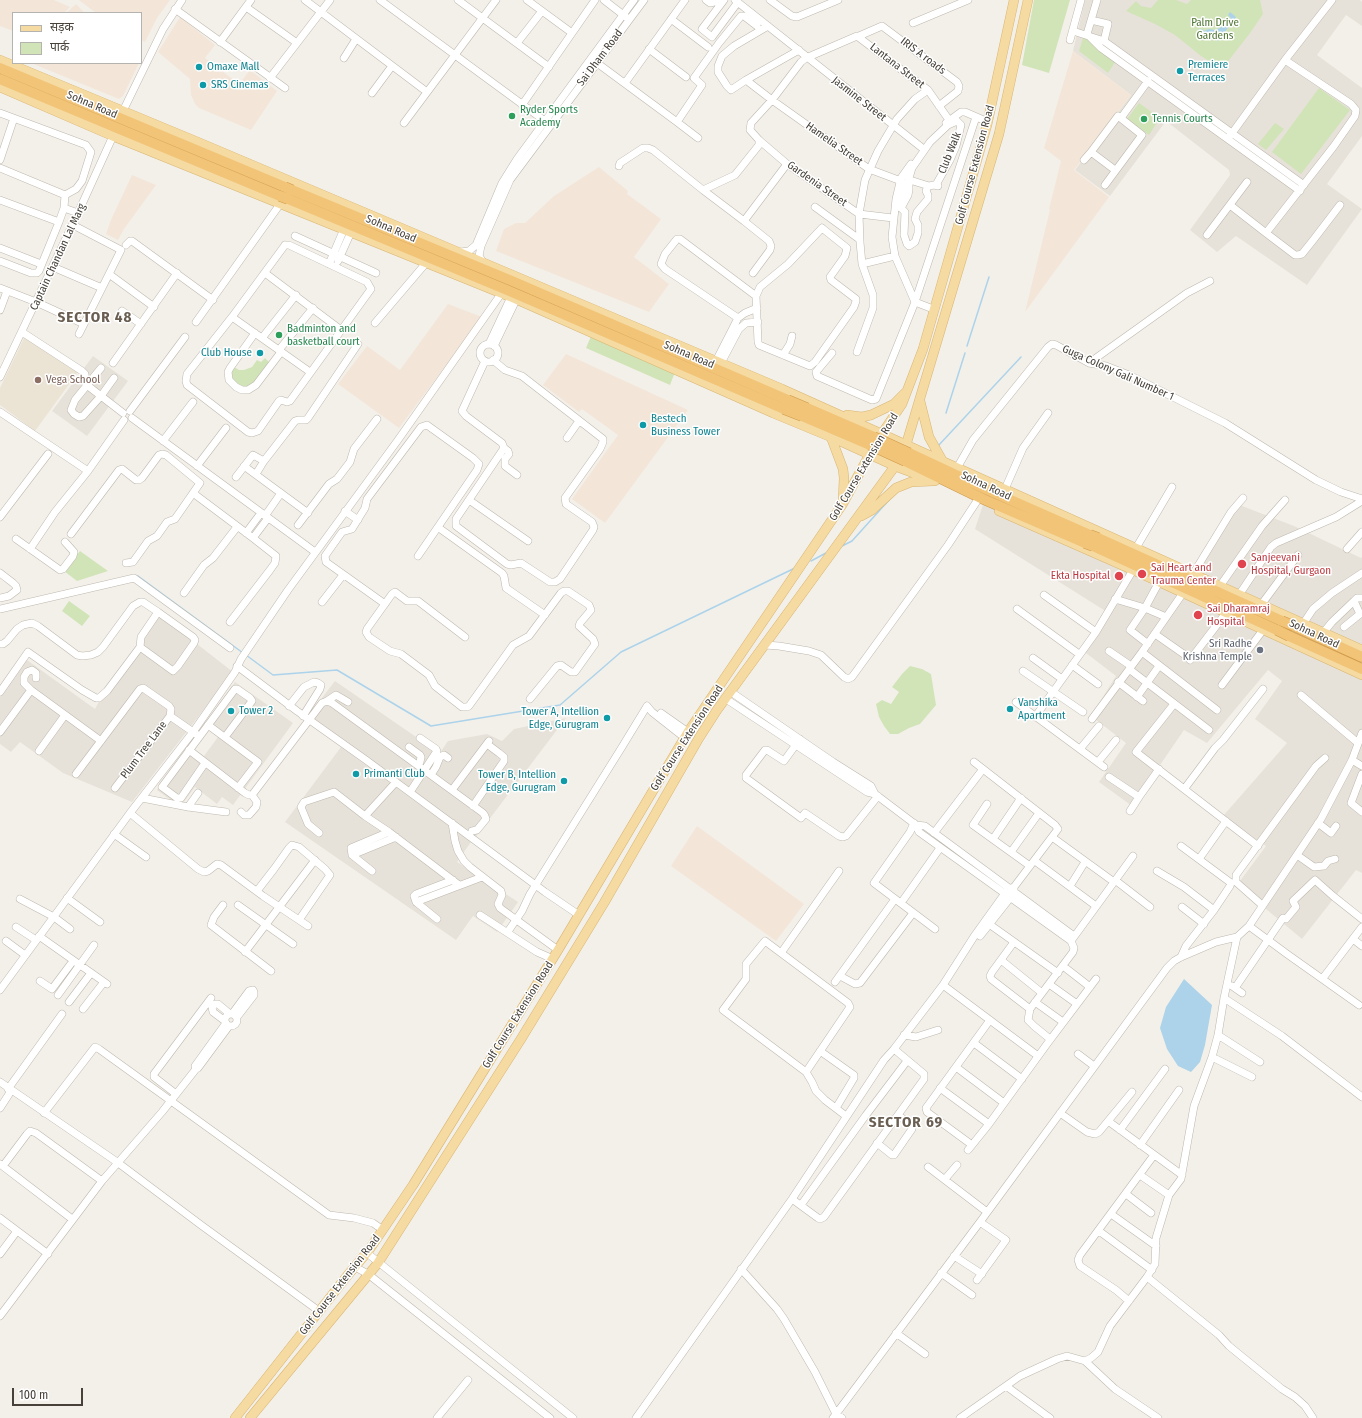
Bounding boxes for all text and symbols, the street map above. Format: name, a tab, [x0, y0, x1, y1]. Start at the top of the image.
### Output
legend	[12, 12, 142, 64]
park label: Palm Drive Gardens	[1191, 16, 1239, 42]
text: सड़क	[50, 20, 74, 34]
street label: Sai Dham Road	[574, 27, 626, 89]
street label: IRIS A roads	[898, 35, 948, 77]
text: पार्क	[50, 40, 69, 54]
street label: Lantana Street	[867, 41, 927, 91]
place label: Premiere Terraces	[1188, 58, 1228, 84]
place label: Omaxe Mall	[207, 60, 259, 74]
marker: Omaxe Mall	[194, 62, 204, 72]
marker: Premiere Terraces	[1175, 66, 1185, 76]
street label: Jasmine Street	[829, 74, 889, 124]
place label: SRS Cinemas	[211, 78, 268, 92]
marker: SRS Cinemas	[198, 80, 208, 90]
street label: Sohna Road	[65, 88, 119, 122]
place label: Ryder Sports Academy	[520, 103, 578, 129]
street label: Golf Course Extension Road	[953, 104, 997, 226]
marker: Ryder Sports Academy	[507, 111, 517, 121]
place label: Tennis Courts	[1152, 112, 1213, 126]
marker: Tennis Courts	[1139, 114, 1149, 124]
street label: Hamelia Street	[803, 119, 865, 169]
street label: Club Walk	[936, 130, 964, 176]
street label: Gardenia Street	[784, 158, 850, 210]
street label: Captain Chandan Lal Marg	[27, 201, 89, 313]
street label: Sohna Road	[364, 212, 418, 246]
district label: SECTOR 48	[58, 309, 132, 327]
place label: Badminton and basketball court	[287, 322, 360, 348]
marker: Badminton and basketball court	[274, 330, 284, 340]
street label: Sohna Road	[662, 338, 716, 372]
street label: Guga Colony Gali Number 1	[1060, 342, 1176, 404]
place label: Club House	[201, 346, 252, 360]
marker: Club House	[255, 348, 265, 358]
place label: Vega School	[46, 373, 100, 387]
marker: Vega School	[33, 375, 43, 385]
street label: Golf Course Extension Road	[827, 411, 901, 523]
place label: Bestech Business Tower	[651, 412, 720, 438]
marker: Bestech Business Tower	[638, 420, 648, 430]
street label: Sohna Road	[959, 469, 1013, 503]
place label: Sanjeevani Hospital, Gurgaon	[1251, 551, 1331, 577]
marker: Sanjeevani Hospital, Gurgaon	[1236, 558, 1248, 570]
place label: Sai Heart and Trauma Center	[1151, 561, 1216, 587]
marker: Sai Heart and Trauma Center	[1136, 568, 1148, 580]
place label: Ekta Hospital	[1051, 569, 1110, 583]
marker: Ekta Hospital	[1113, 570, 1125, 582]
place label: Sai Dharamraj Hospital	[1207, 602, 1270, 628]
marker: Sai Dharamraj Hospital	[1192, 609, 1204, 621]
street label: Sohna Road	[1287, 617, 1341, 651]
place label: Sri Radhe Krishna Temple	[1183, 637, 1252, 663]
marker: Sri Radhe Krishna Temple	[1255, 645, 1265, 655]
street label: Golf Course Extension Road	[648, 683, 726, 793]
place label: Vanshika Apartment	[1018, 696, 1066, 722]
place label: Tower 2	[239, 704, 273, 718]
marker: Vanshika Apartment	[1005, 704, 1015, 714]
place label: Tower A, Intellion Edge, Gurugram	[521, 705, 599, 731]
marker: Tower 2	[226, 706, 236, 716]
marker: Tower A, Intellion Edge, Gurugram	[602, 713, 612, 723]
street label: Plum Tree Lane	[118, 719, 170, 781]
place label: Primanti Club	[364, 767, 425, 781]
place label: Tower B, Intellion Edge, Gurugram	[478, 768, 556, 794]
marker: Primanti Club	[351, 769, 361, 779]
marker: Tower B, Intellion Edge, Gurugram	[559, 776, 569, 786]
street label: Golf Course Extension Road	[480, 959, 556, 1071]
district label: SECTOR 69	[869, 1114, 943, 1132]
street label: Golf Course Extension Road	[297, 1232, 383, 1338]
scale bar	[14, 1380, 85, 1406]
text: 100 m	[19, 1388, 48, 1402]

